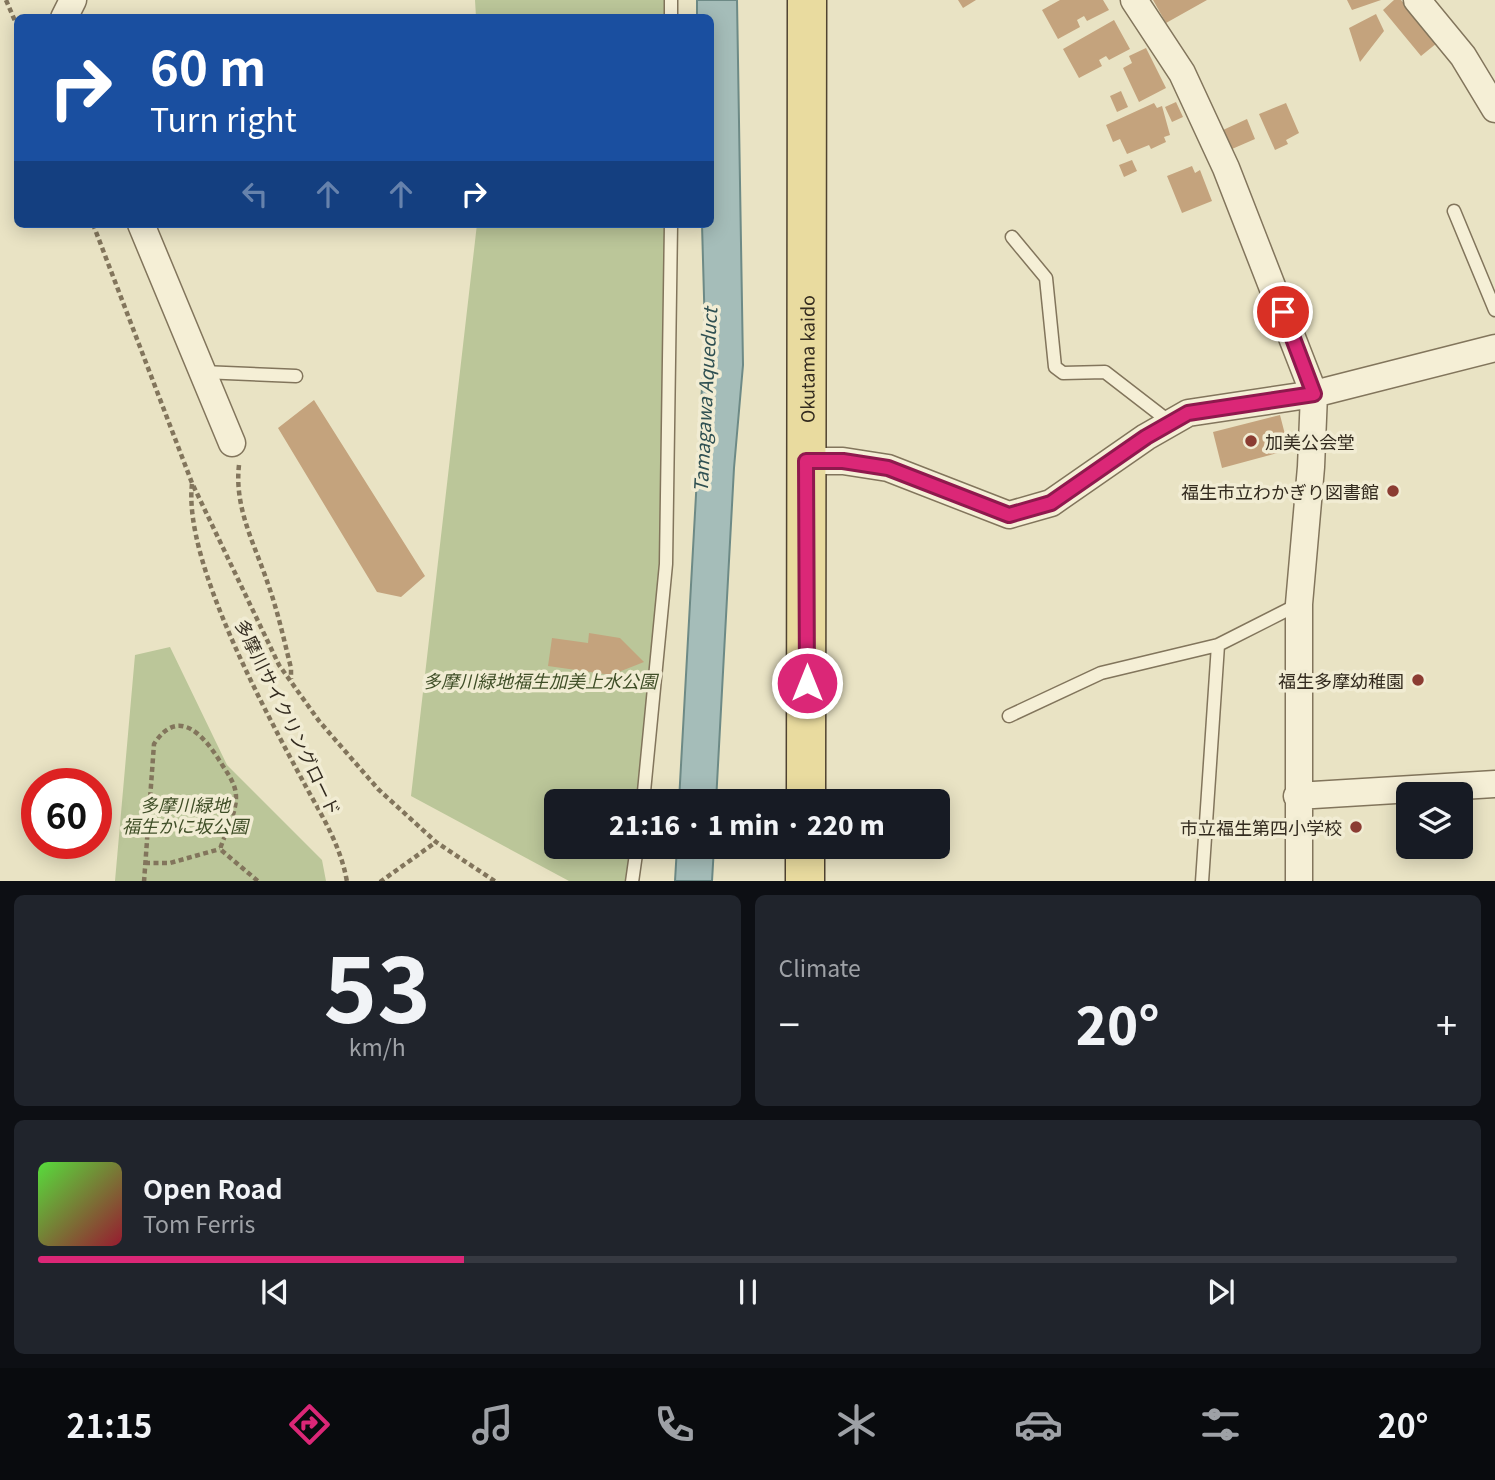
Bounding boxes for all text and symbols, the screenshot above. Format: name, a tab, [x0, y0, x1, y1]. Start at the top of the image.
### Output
text: 60 m	[150, 29, 266, 100]
icon: right	[35, 42, 126, 133]
text: Turn right	[150, 95, 297, 141]
icon: left	[236, 175, 274, 213]
icon: ahead	[309, 175, 347, 213]
icon: ahead	[382, 175, 420, 213]
icon: right	[455, 175, 493, 213]
pin	[1253, 282, 1313, 342]
icon: arrive	[1264, 293, 1302, 331]
street label: Okutama kaido	[793, 295, 820, 423]
water label: Tamagawa Aqueduct	[686, 304, 722, 493]
place label: 加美公会堂	[1265, 428, 1355, 454]
marker: 加美公会堂	[1243, 433, 1259, 449]
place label: 福生市立わかぎり図書館	[1181, 478, 1379, 504]
marker: 福生市立わかぎり図書館	[1385, 483, 1401, 499]
street label: 多摩川サイクリングロード	[230, 614, 348, 820]
position arrow	[770, 646, 844, 720]
park label: 多摩川緑地福生加美上水公園	[423, 667, 660, 693]
place label: 福生多摩幼稚園	[1278, 667, 1404, 693]
marker: 福生多摩幼稚園	[1410, 672, 1426, 688]
speed limit sign: 60	[21, 768, 112, 859]
map controls	[1396, 782, 1473, 859]
button: layers	[1396, 782, 1473, 859]
park label: 多摩川緑地 福生かに坂公園	[122, 791, 251, 838]
text: 21:16 · 1 min · 220 m	[609, 805, 885, 842]
place label: 市立福生第四小学校	[1180, 814, 1342, 840]
marker: 市立福生第四小学校	[1348, 819, 1364, 835]
text: 53	[324, 917, 431, 1049]
text: Climate	[779, 950, 861, 984]
text: 20°	[1076, 985, 1160, 1060]
text: −	[779, 995, 800, 1050]
text: +	[1436, 995, 1457, 1050]
text: km/h	[349, 1029, 406, 1063]
text: Open Road	[143, 1169, 283, 1206]
text: Tom Ferris	[143, 1206, 255, 1240]
icon: previous	[256, 1273, 294, 1311]
icon: pause	[729, 1273, 767, 1311]
icon: next	[1202, 1273, 1240, 1311]
icon: directions	[285, 1400, 334, 1449]
icon: music	[468, 1400, 517, 1449]
icon: phone	[650, 1400, 699, 1449]
icon: climate	[832, 1400, 881, 1449]
icon: car	[1014, 1400, 1063, 1449]
icon: filters	[1196, 1400, 1245, 1449]
text: 21:15	[67, 1401, 152, 1447]
text: 20°	[1378, 1401, 1428, 1447]

